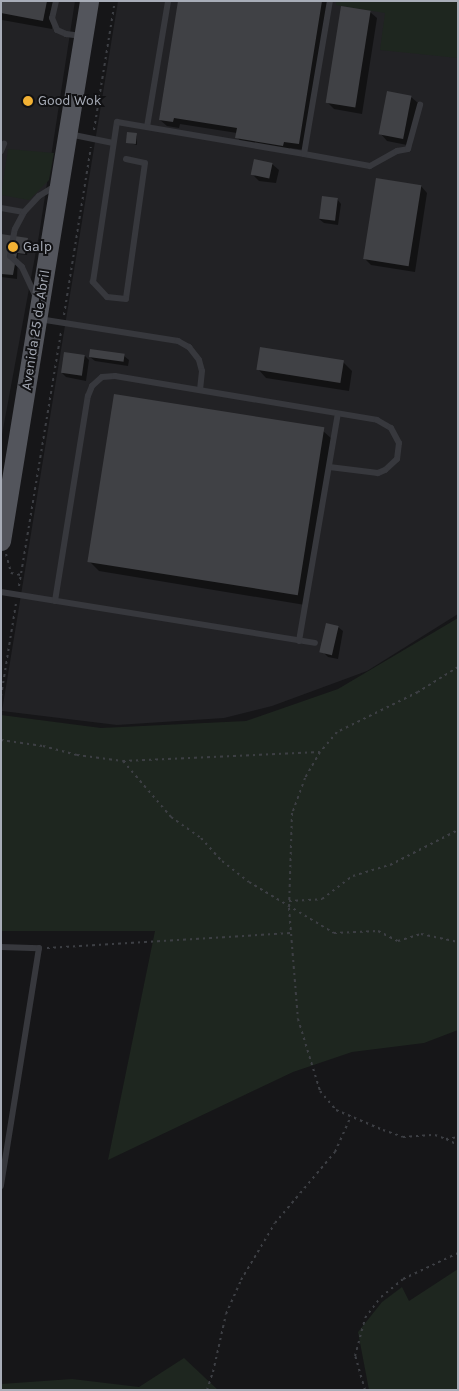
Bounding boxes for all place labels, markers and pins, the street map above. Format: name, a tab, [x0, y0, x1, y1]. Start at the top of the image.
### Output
place label: Good Wok	[38, 93, 102, 109]
marker: Good Wok	[22, 95, 34, 107]
place label: Galp	[23, 239, 52, 255]
marker: Galp	[7, 241, 19, 253]

